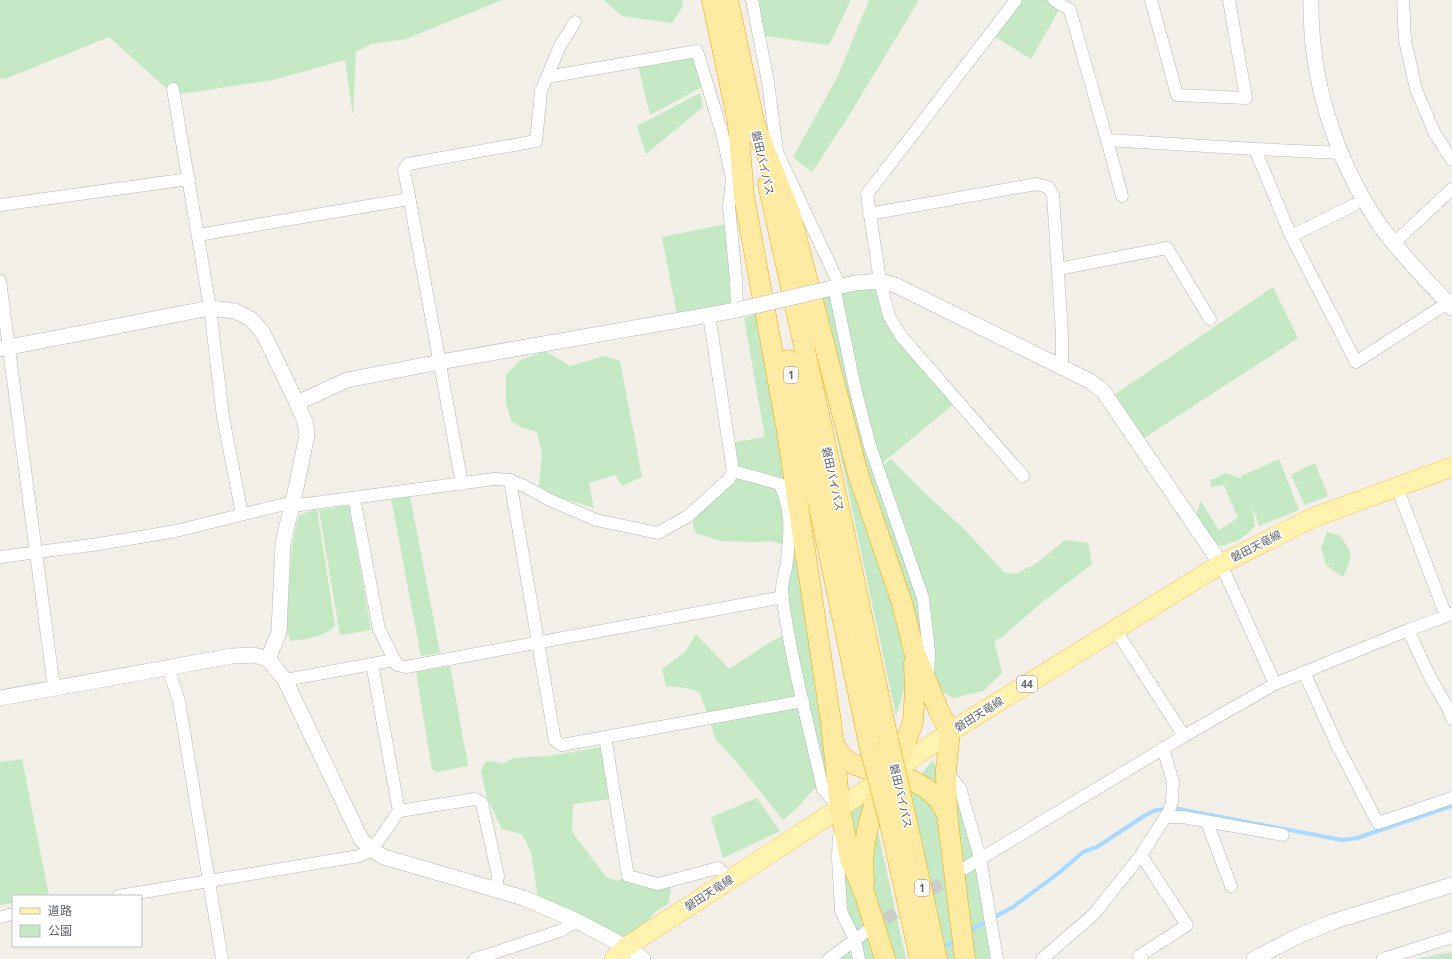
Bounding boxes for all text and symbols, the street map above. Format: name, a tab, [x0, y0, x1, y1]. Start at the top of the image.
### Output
street label: 磐田バイパス	[749, 129, 778, 197]
road number: 1	[784, 367, 798, 383]
street label: 磐田バイパス	[819, 445, 848, 513]
street label: 磐田天竜線	[1228, 526, 1284, 565]
road number: 44	[1017, 676, 1037, 692]
street label: 磐田天竜線	[951, 693, 1006, 735]
street label: 磐田バイパス	[887, 762, 916, 830]
street label: 磐田天竜線	[682, 871, 736, 914]
road number: 1	[915, 880, 929, 896]
legend	[12, 895, 142, 947]
text: 道路	[48, 902, 72, 919]
text: 公園	[48, 922, 72, 939]

